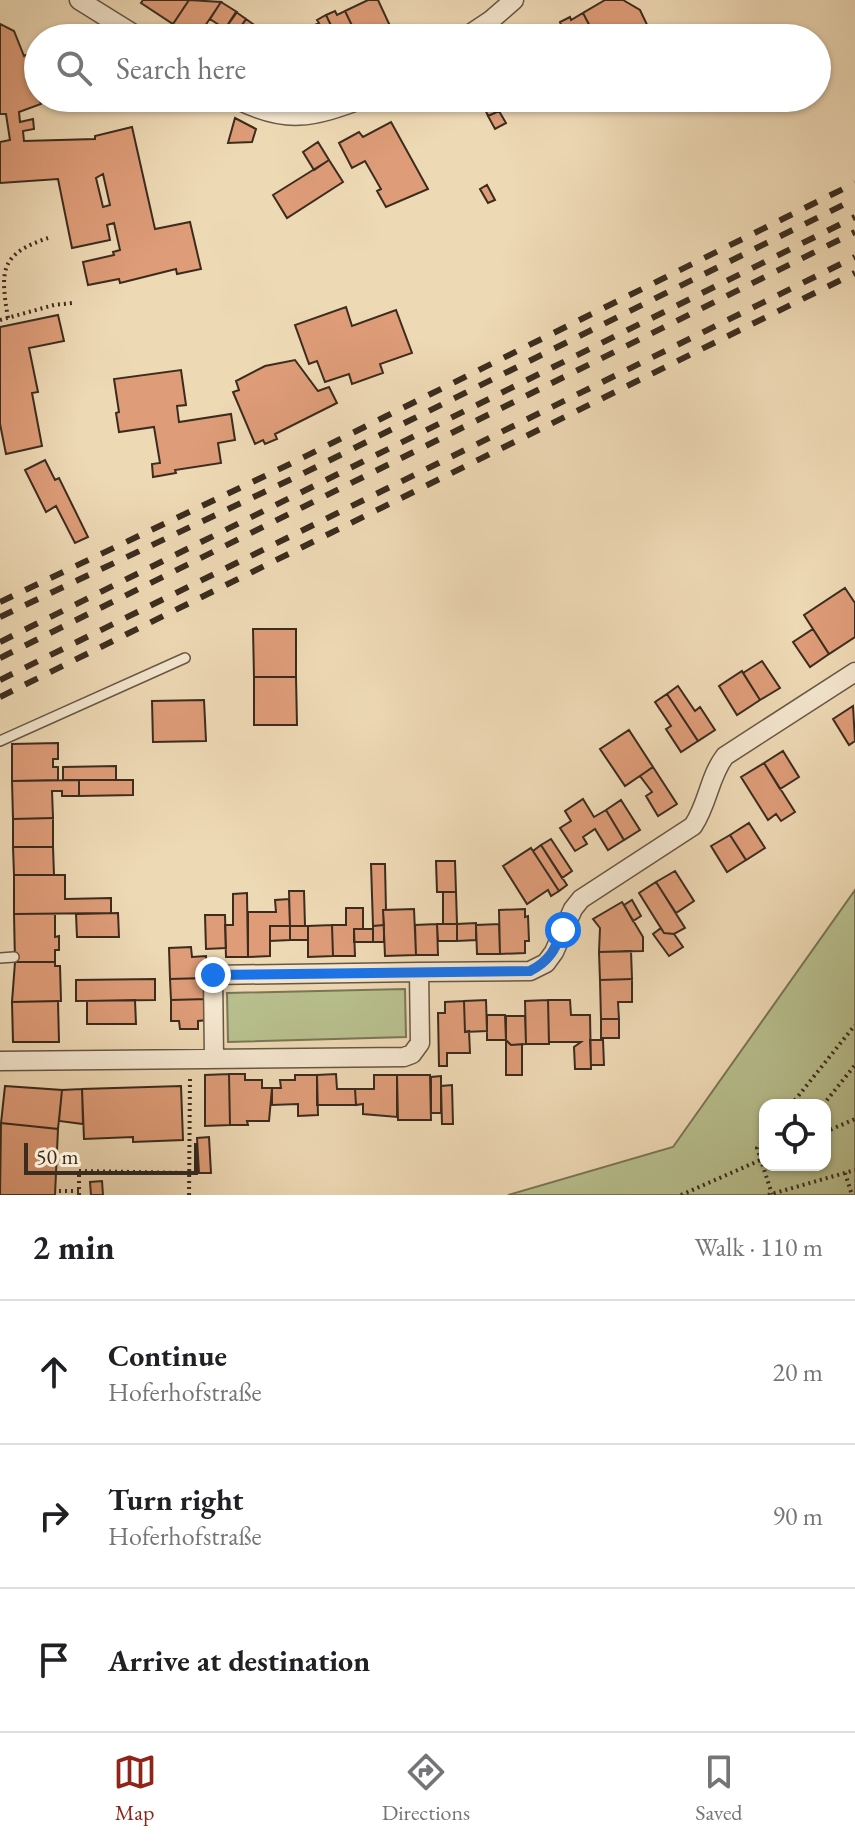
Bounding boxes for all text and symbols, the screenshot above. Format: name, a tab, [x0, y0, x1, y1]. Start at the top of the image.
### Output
search box	[24, 24, 831, 112]
icon: search	[52, 46, 96, 90]
text: Search here	[116, 49, 246, 88]
route start	[545, 912, 581, 948]
route end	[195, 957, 231, 993]
map controls	[759, 1099, 831, 1171]
button: locate	[759, 1099, 831, 1171]
scale bar	[24, 1139, 198, 1175]
text: 50 m	[36, 1142, 79, 1171]
text: 2 min	[32, 1225, 115, 1269]
text: Walk · 110 m	[695, 1230, 823, 1264]
text: Continue	[108, 1336, 227, 1375]
icon: ahead	[32, 1350, 76, 1394]
text: 20 m	[773, 1355, 823, 1389]
text: Hoferhofstraße	[108, 1375, 262, 1409]
text: Turn right	[108, 1480, 244, 1519]
icon: right	[32, 1494, 76, 1538]
text: 90 m	[773, 1499, 823, 1533]
text: Hoferhofstraße	[108, 1519, 262, 1553]
icon: arrive	[32, 1638, 76, 1682]
text: Arrive at destination	[108, 1641, 370, 1680]
tab: Map	[113, 1750, 157, 1827]
tab: Directions	[382, 1750, 470, 1827]
tab: Saved	[695, 1750, 742, 1827]

